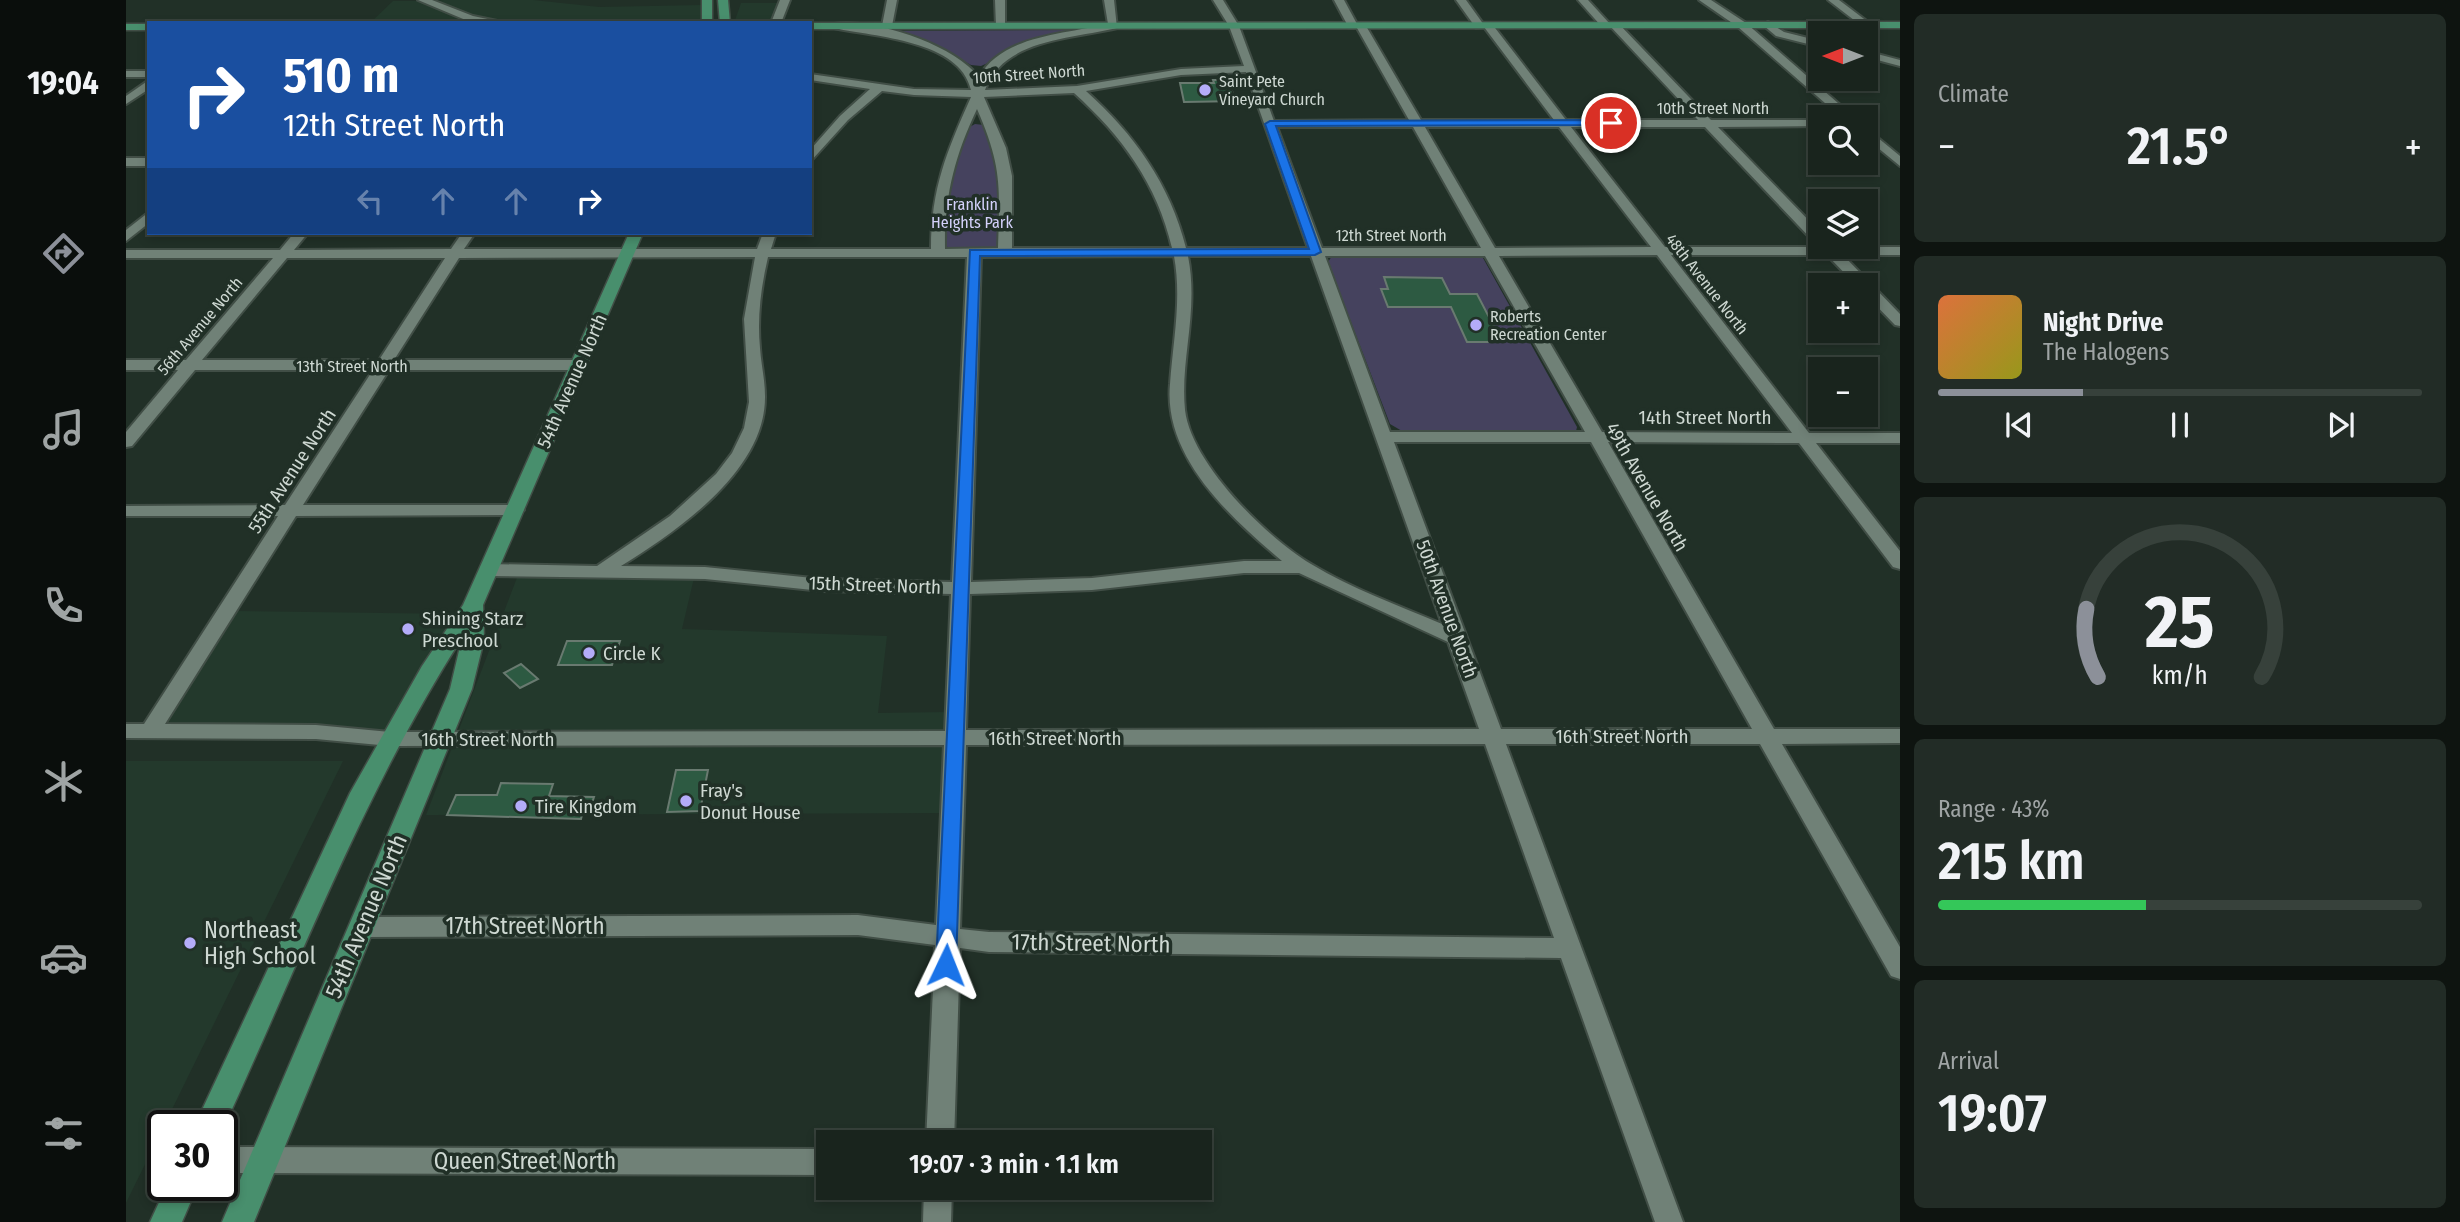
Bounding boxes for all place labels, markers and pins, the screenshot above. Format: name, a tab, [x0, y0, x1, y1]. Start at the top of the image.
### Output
place label: Saint Pete Vineyard Church	[1219, 72, 1325, 109]
marker: Saint Pete Vineyard Church	[1197, 82, 1213, 98]
pin	[1581, 93, 1641, 153]
place label: Roberts Recreation Center	[1490, 307, 1607, 344]
marker: Roberts Recreation Center	[1468, 317, 1484, 333]
place label: Shining Starz Preschool	[422, 607, 524, 652]
marker: Shining Starz Preschool	[400, 621, 416, 637]
place label: Circle K	[603, 642, 661, 665]
marker: Circle K	[581, 645, 597, 661]
place label: Fray's Donut House	[700, 779, 801, 824]
marker: Fray's Donut House	[678, 793, 694, 809]
place label: Tire Kingdom	[535, 795, 637, 818]
marker: Tire Kingdom	[513, 798, 529, 814]
place label: Northeast High School	[204, 916, 316, 970]
marker: Northeast High School	[182, 935, 198, 951]

